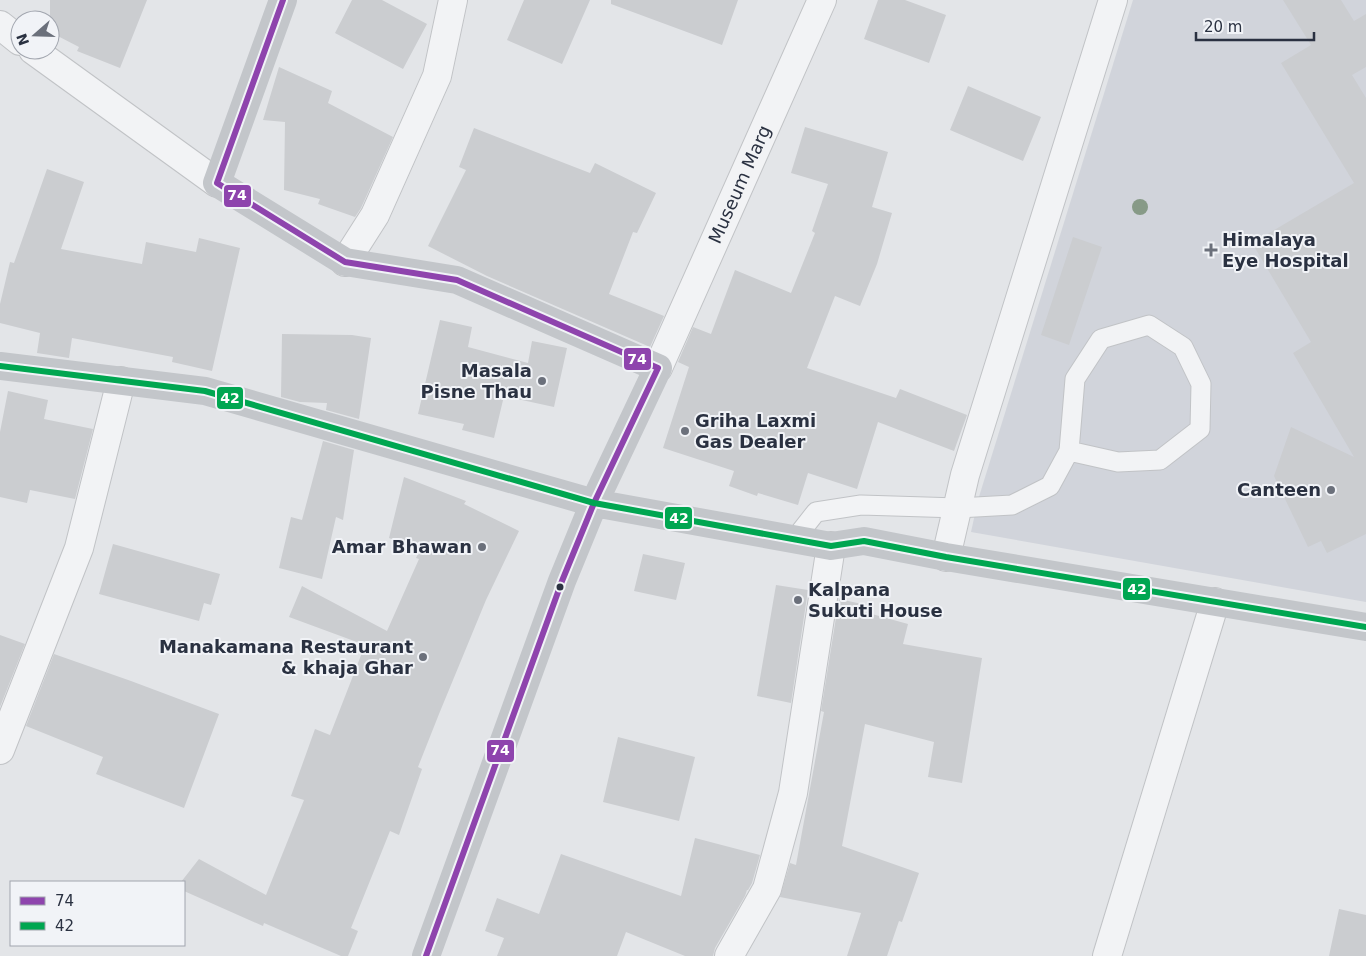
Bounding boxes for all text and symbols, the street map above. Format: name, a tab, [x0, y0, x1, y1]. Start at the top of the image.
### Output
north arrow	[10, 10, 60, 60]
scale bar	[1196, 10, 1314, 42]
text: 20 m	[1204, 18, 1242, 36]
text: N	[13, 31, 32, 48]
street label: Museum Marg	[704, 122, 775, 247]
line badge: 74	[223, 184, 252, 208]
text: 74	[227, 187, 247, 203]
place label: Himalaya Eye Hospital	[1222, 229, 1349, 271]
marker: Himalaya Eye Hospital	[1204, 243, 1218, 257]
line badge: 74	[623, 347, 652, 371]
text: 74	[627, 351, 647, 367]
place label: Masala Pisne Thau	[421, 360, 532, 402]
marker: Masala Pisne Thau	[536, 375, 548, 387]
line badge: 42	[216, 386, 244, 410]
text: 42	[220, 390, 240, 406]
place label: Griha Laxmi Gas Dealer	[695, 410, 816, 452]
marker: Griha Laxmi Gas Dealer	[679, 425, 691, 437]
place label: Canteen	[1237, 479, 1321, 500]
marker: Canteen	[1325, 484, 1337, 496]
line badge: 42	[664, 506, 693, 530]
text: 42	[669, 510, 689, 526]
place label: Amar Bhawan	[332, 536, 472, 557]
marker: Amar Bhawan	[476, 541, 488, 553]
line badge: 42	[1122, 577, 1151, 601]
place label: Kalpana Sukuti House	[808, 579, 943, 621]
text: 42	[1127, 581, 1147, 597]
unlabelled marker	[555, 582, 565, 592]
marker: Kalpana Sukuti House	[792, 594, 804, 606]
place label: Manakamana Restaurant & khaja Ghar	[159, 636, 413, 678]
marker: Manakamana Restaurant & khaja Ghar	[417, 651, 429, 663]
line badge: 74	[486, 739, 515, 763]
text: 74	[490, 742, 510, 758]
legend	[10, 881, 185, 946]
text: 74	[55, 892, 74, 910]
text: 42	[55, 917, 74, 935]

